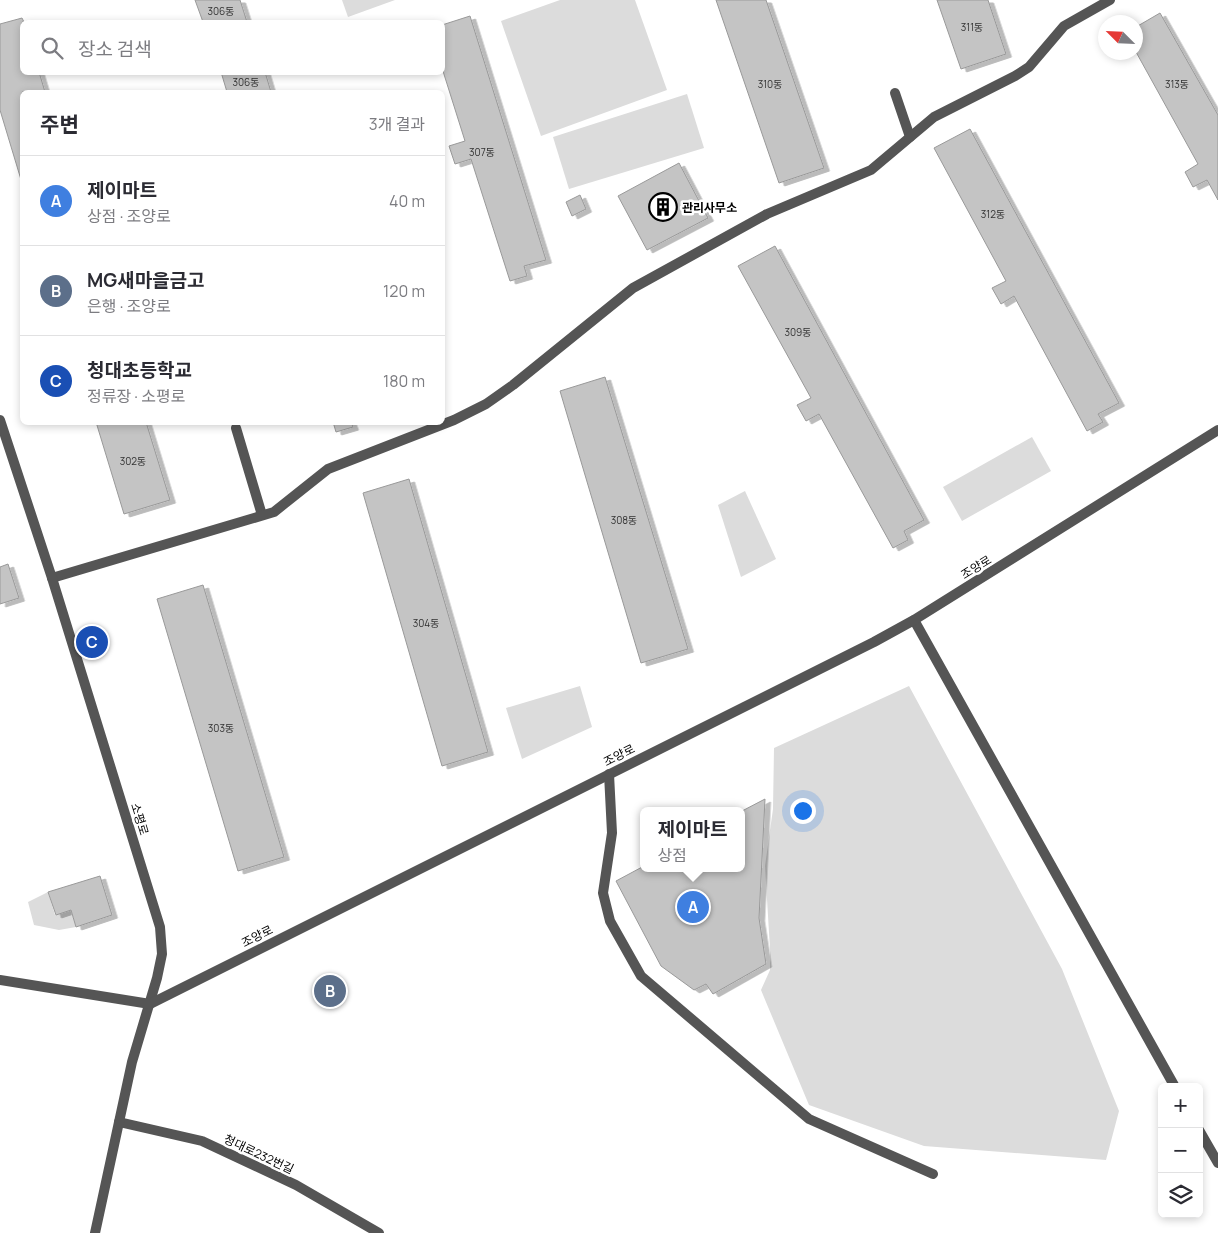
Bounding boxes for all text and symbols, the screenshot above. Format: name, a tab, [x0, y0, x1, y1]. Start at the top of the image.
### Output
house number: 306동	[207, 4, 235, 18]
north arrow	[1098, 15, 1143, 60]
search box	[20, 20, 445, 75]
house number: 311동	[961, 20, 983, 34]
icon: search	[38, 34, 66, 62]
text: 장소 검색	[78, 36, 152, 62]
house number: 306동	[232, 75, 260, 89]
house number: 310동	[758, 77, 782, 91]
house number: 313동	[1165, 77, 1189, 91]
text: 주변	[40, 110, 79, 138]
text: 3개 결과	[369, 113, 425, 135]
house number: 307동	[469, 145, 495, 159]
text: 제이마트	[87, 177, 157, 203]
text: A	[51, 190, 61, 212]
text: 40 m	[389, 190, 425, 212]
building icon: 관리사무소	[648, 192, 678, 222]
place label: 관리사무소	[682, 199, 737, 216]
text: 상점 · 조양로	[87, 205, 171, 227]
house number: 312동	[981, 207, 1005, 221]
text: MG새마을금고	[87, 267, 205, 293]
text: B	[51, 280, 61, 302]
text: 120 m	[383, 280, 425, 302]
text: 은행 · 조양로	[87, 295, 171, 317]
house number: 309동	[784, 325, 812, 339]
text: 청대초등학교	[87, 357, 192, 383]
text: C	[50, 370, 62, 392]
text: 180 m	[383, 370, 425, 392]
text: 정류장 · 소평로	[87, 385, 185, 407]
house number: 302동	[120, 454, 146, 468]
house number: 308동	[611, 513, 637, 527]
street label: 조양로	[957, 551, 995, 583]
house number: 304동	[413, 616, 439, 630]
pin: C	[76, 623, 108, 661]
house number: 303동	[208, 721, 234, 735]
street label: 조양로	[600, 740, 638, 770]
your location	[790, 798, 816, 824]
street label: 소평로	[127, 801, 153, 837]
popup	[640, 807, 745, 872]
text: 제이마트	[658, 816, 727, 842]
text: 상점	[658, 844, 687, 866]
pin: A	[677, 888, 709, 926]
street label: 조양로	[238, 921, 276, 951]
pin: B	[314, 972, 346, 1010]
map controls	[1158, 1083, 1203, 1218]
button: +	[1158, 1083, 1203, 1128]
button: −	[1158, 1128, 1203, 1173]
street label: 청대로232번길	[221, 1130, 297, 1178]
button: layers	[1158, 1173, 1203, 1218]

